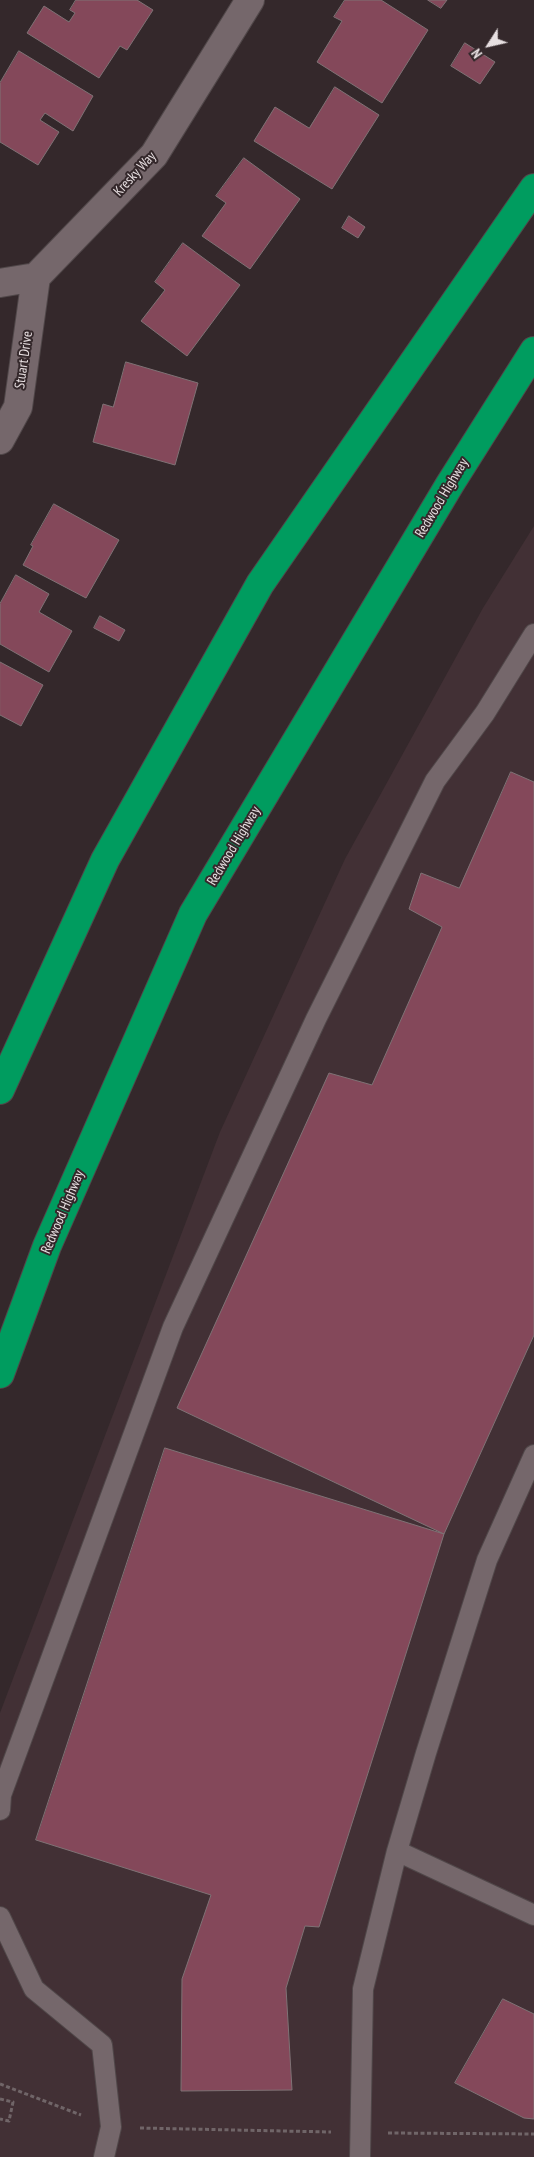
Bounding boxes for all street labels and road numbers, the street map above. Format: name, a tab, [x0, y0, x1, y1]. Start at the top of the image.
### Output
street label: Kresky Way	[110, 148, 160, 200]
street label: Stuart Drive	[12, 330, 36, 390]
street label: Redwood Highway	[412, 455, 472, 541]
street label: Redwood Highway	[204, 803, 264, 889]
street label: Redwood Highway	[38, 1168, 88, 1256]

